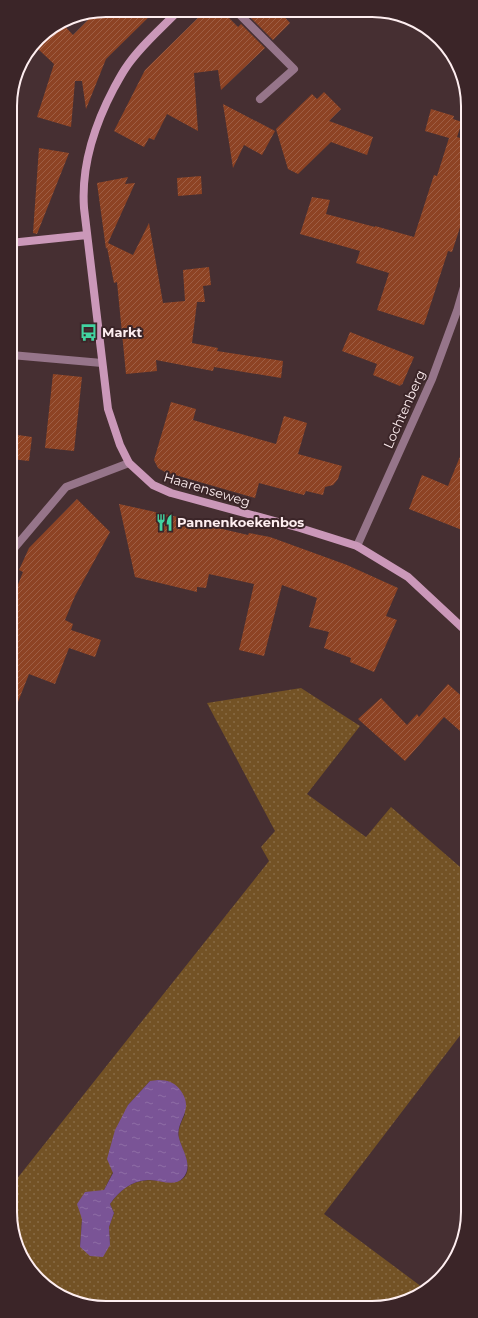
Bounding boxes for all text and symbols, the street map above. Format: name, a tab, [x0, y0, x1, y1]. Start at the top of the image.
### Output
bus stop icon: Markt	[79, 322, 99, 342]
place label: Markt	[102, 324, 143, 340]
street label: Lochtenberg	[380, 367, 428, 451]
street label: Haarenseweg	[162, 468, 252, 510]
restaurant icon: Pannenkoekenbos	[154, 512, 174, 532]
place label: Pannenkoekenbos	[177, 514, 304, 530]

